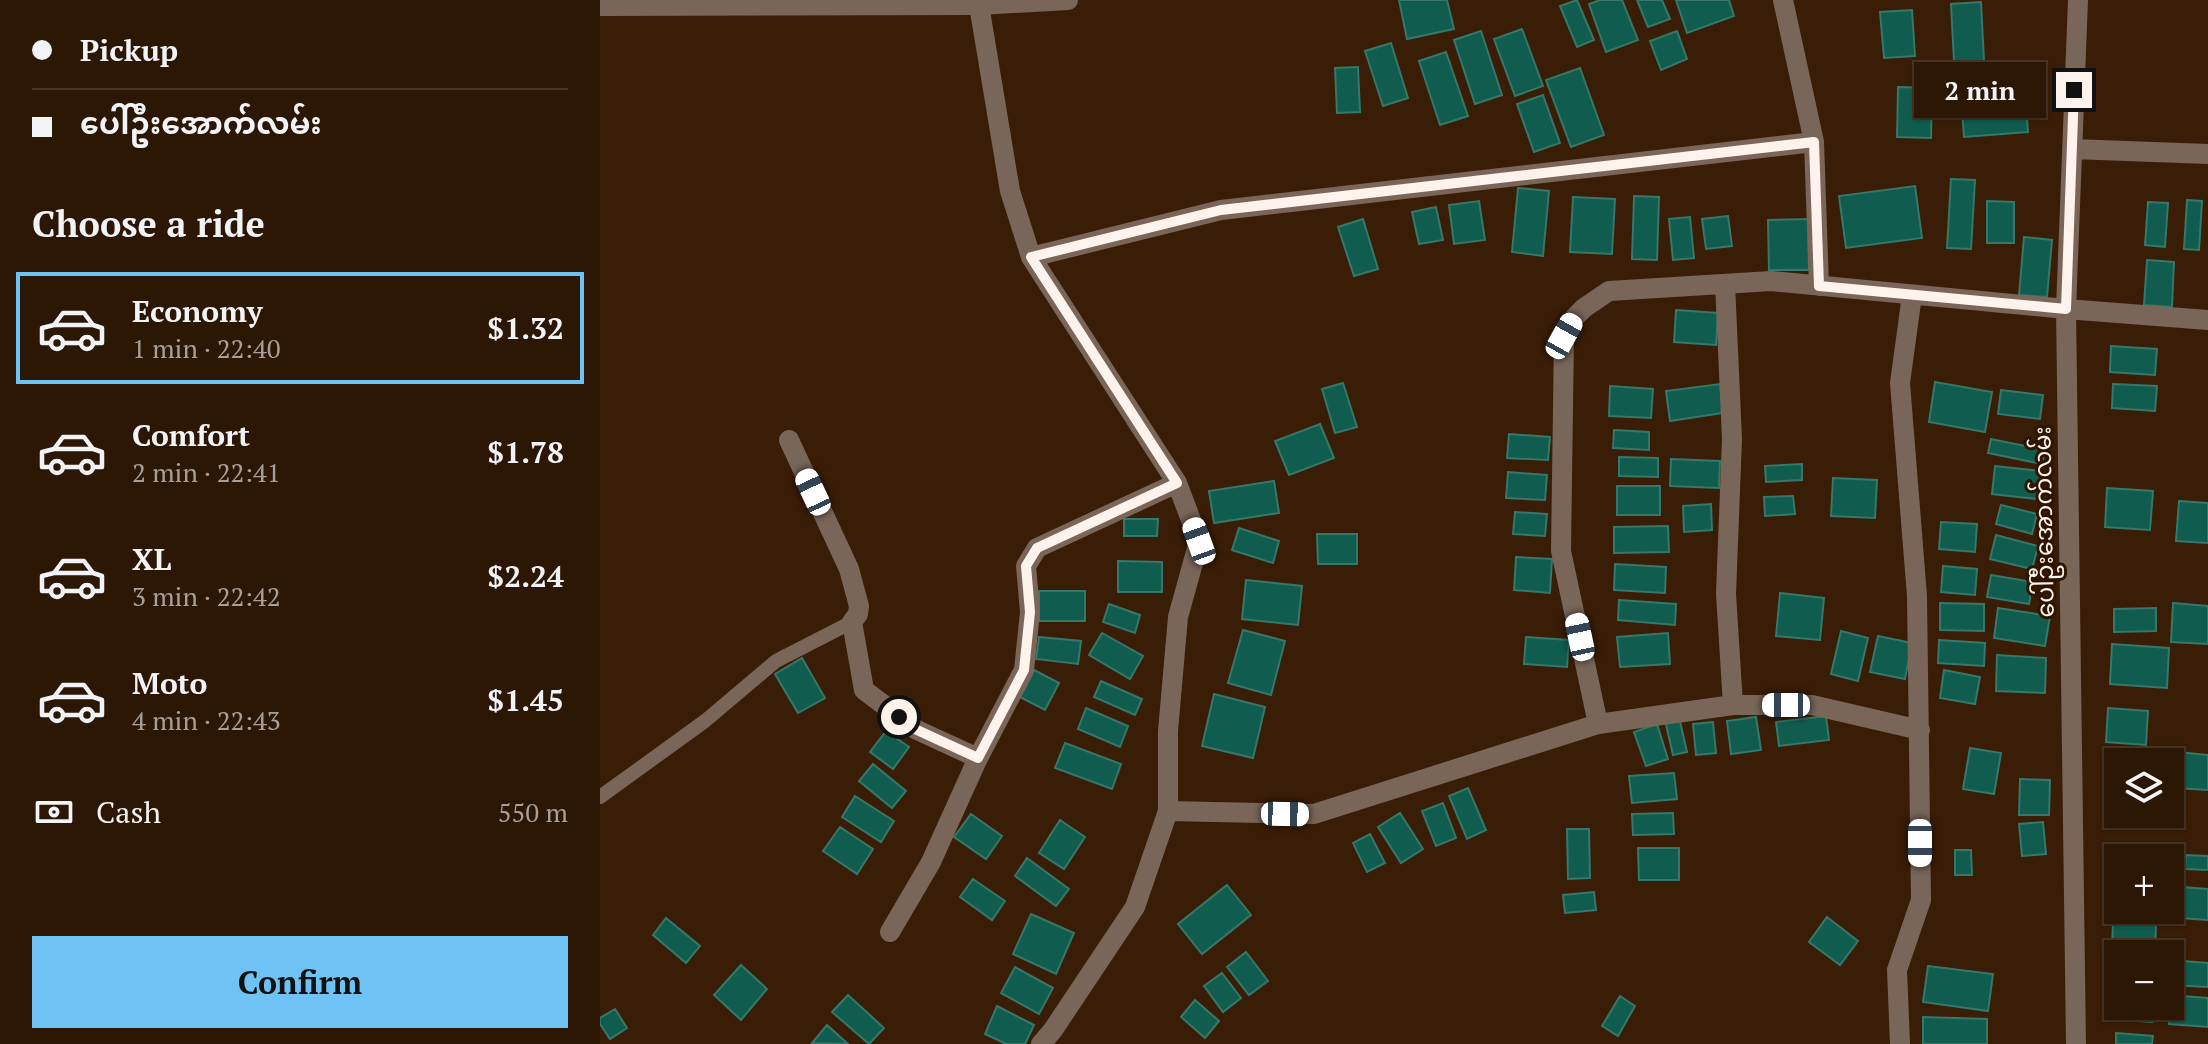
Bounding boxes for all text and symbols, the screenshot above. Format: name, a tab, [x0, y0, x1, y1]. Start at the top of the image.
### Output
text: Pickup	[80, 30, 178, 70]
callout: 2 min	[1914, 62, 2046, 118]
route end	[2056, 72, 2092, 108]
text: 2 min	[1944, 73, 2016, 107]
text: ပေါ်ဦးအောက်လမ်း	[80, 103, 322, 143]
text: Choose a ride	[32, 200, 265, 247]
text: Economy	[132, 291, 263, 331]
icon: car	[36, 292, 108, 364]
text: $1.32	[487, 308, 564, 348]
car	[1542, 309, 1586, 363]
text: 1 min · 22:40	[132, 331, 281, 365]
text: Comfort	[132, 415, 250, 455]
icon: car	[36, 416, 108, 488]
street label: ပေါ်ဦးအောက်လမ်း	[2025, 426, 2065, 618]
text: $1.78	[487, 432, 564, 472]
text: 2 min · 22:41	[132, 455, 281, 489]
car	[792, 465, 834, 519]
car	[1180, 514, 1218, 568]
text: XL	[132, 539, 171, 579]
icon: car	[36, 540, 108, 612]
text: $2.24	[487, 556, 564, 596]
text: 3 min · 22:42	[132, 579, 281, 613]
car	[1563, 611, 1597, 663]
text: Moto	[132, 663, 207, 703]
icon: car	[36, 664, 108, 736]
text: $1.45	[487, 680, 564, 720]
car	[1762, 693, 1810, 717]
route start	[881, 699, 917, 735]
text: 4 min · 22:43	[132, 703, 281, 737]
map controls	[2104, 748, 2184, 1020]
button: layers	[2104, 748, 2184, 828]
icon: cash	[32, 790, 76, 834]
text: Cash	[96, 792, 161, 832]
text: 550 m	[498, 795, 568, 829]
car	[1261, 802, 1309, 826]
car	[1908, 819, 1932, 867]
button: +	[2104, 844, 2184, 924]
button: Confirm	[32, 936, 568, 1028]
button: −	[2104, 940, 2184, 1020]

